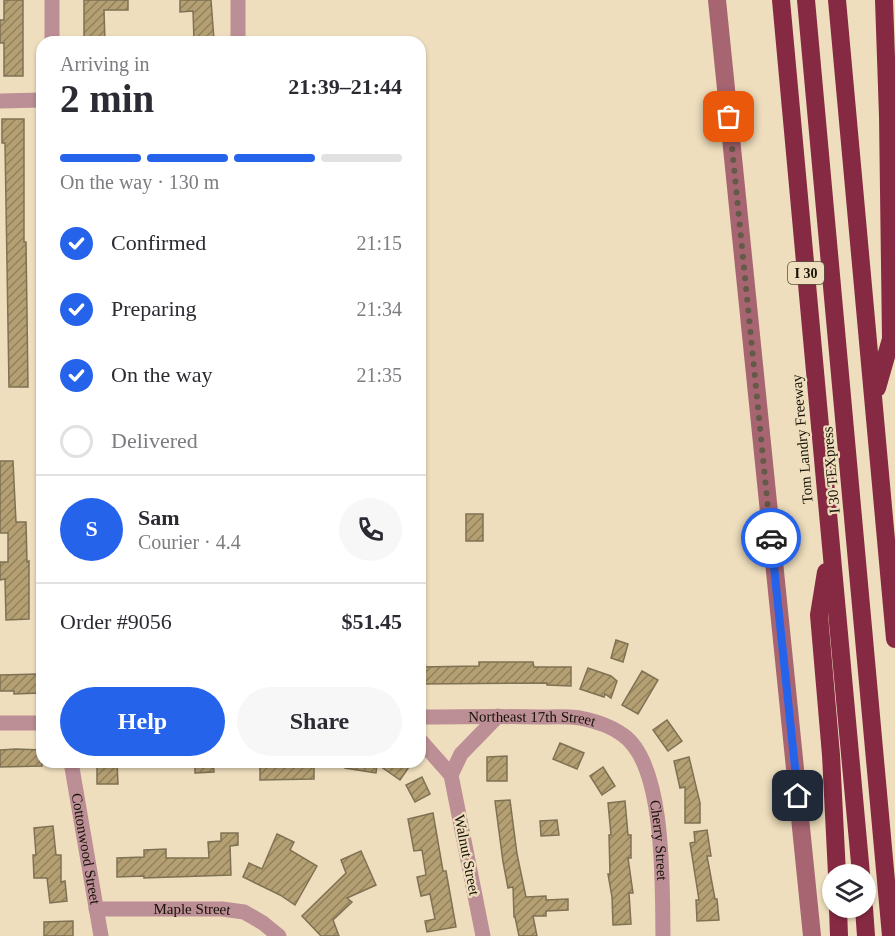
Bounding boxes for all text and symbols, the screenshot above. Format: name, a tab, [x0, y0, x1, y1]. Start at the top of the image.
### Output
text: Arriving in	[60, 53, 149, 75]
text: 21:39–21:44	[288, 74, 402, 99]
text: 2 min	[60, 77, 154, 120]
pin	[703, 91, 754, 142]
icon: bag	[712, 100, 745, 133]
text: On the way · 130 m	[60, 171, 219, 193]
icon: check	[60, 227, 93, 260]
text: Confirmed	[111, 230, 206, 255]
text: 21:15	[356, 232, 402, 254]
road number: I 30	[788, 262, 824, 284]
icon: check	[60, 293, 93, 326]
text: Preparing	[111, 296, 197, 321]
text: 21:34	[356, 298, 402, 320]
icon: check	[60, 359, 93, 392]
text: On the way	[111, 362, 212, 387]
text: 21:35	[356, 364, 402, 386]
street label: Tom Landry Freeway	[788, 373, 816, 504]
street label: I 30 TEXpress	[819, 426, 843, 514]
text: Delivered	[111, 428, 198, 453]
button: phone	[339, 498, 402, 561]
text: Sam	[138, 505, 180, 530]
courier	[741, 508, 801, 568]
text: S	[85, 516, 98, 541]
icon: car	[755, 522, 788, 555]
text: Courier · 4.4	[138, 531, 241, 553]
text: Order #9056	[60, 609, 172, 634]
text: $51.45	[342, 609, 402, 634]
button: Help	[60, 687, 225, 756]
button: Share	[237, 687, 402, 756]
street label: Northeast 17th Street	[468, 709, 598, 730]
pin	[772, 770, 823, 821]
icon: home	[781, 779, 814, 812]
street label: Cottonwood Street	[68, 792, 104, 907]
street label: Cherry Street	[647, 799, 670, 882]
street label: Walnut Street	[451, 813, 483, 897]
map controls	[822, 864, 876, 918]
button: layers	[822, 864, 876, 918]
street label: Maple Street	[153, 901, 232, 918]

